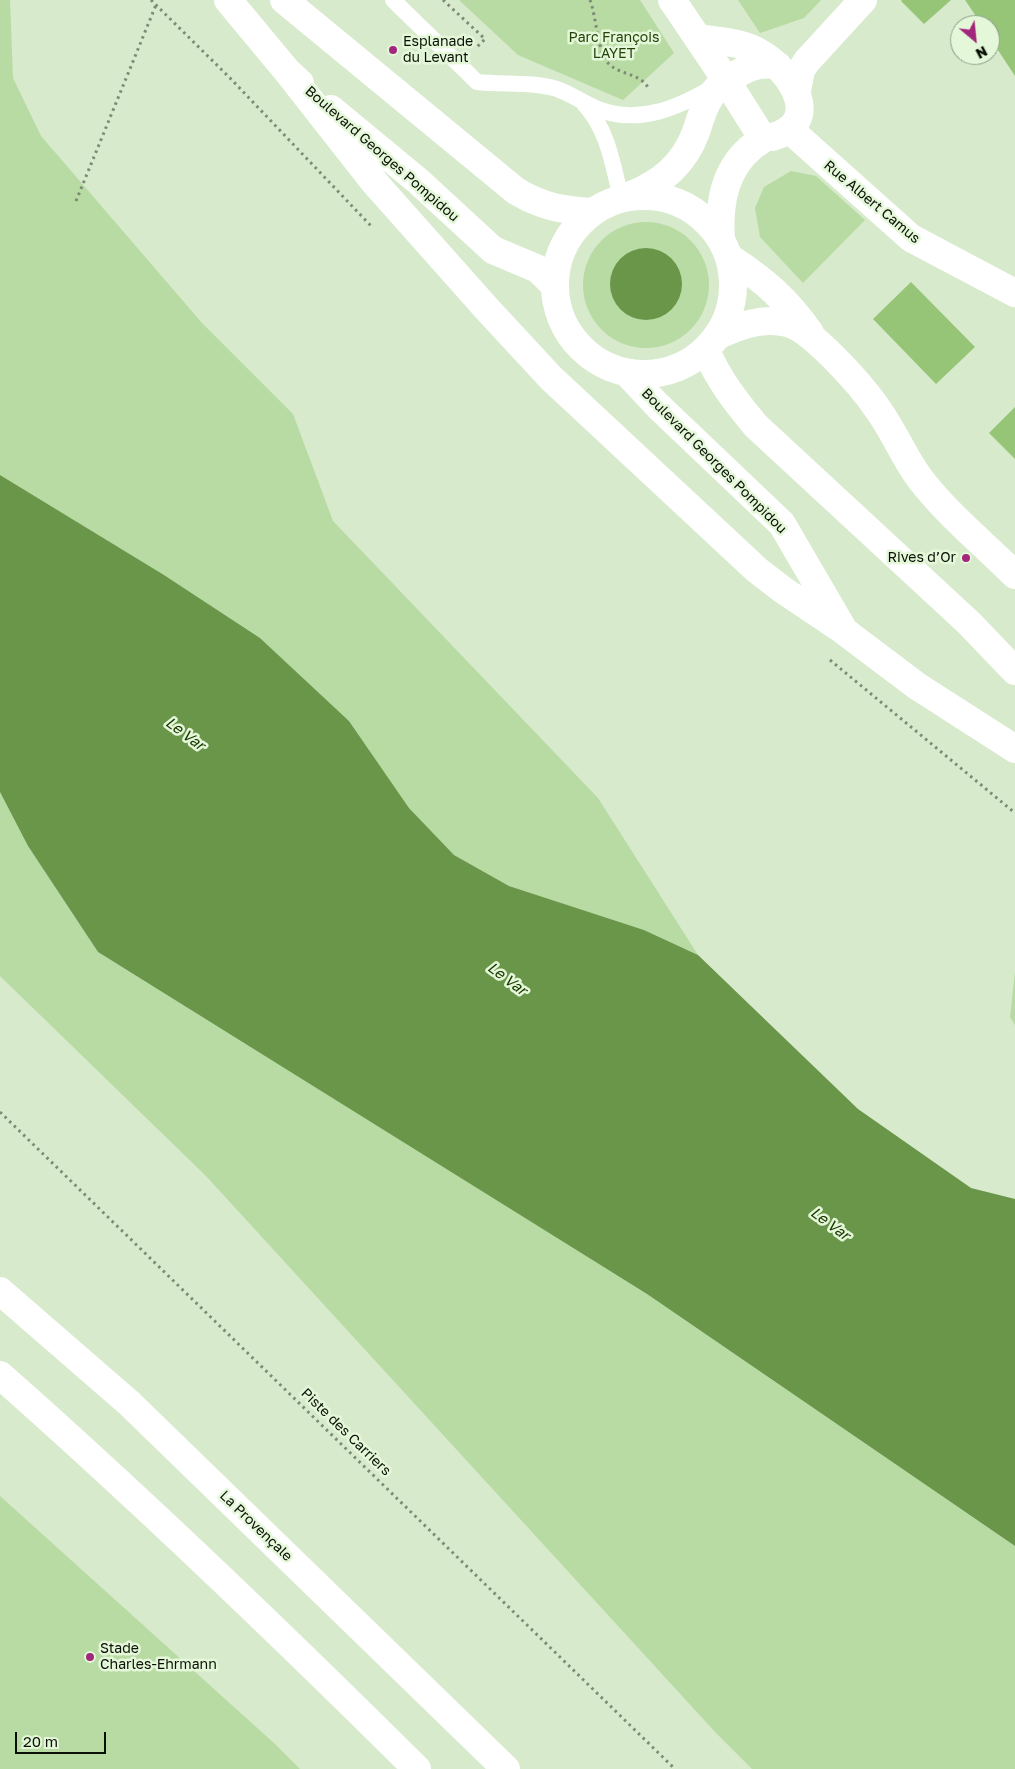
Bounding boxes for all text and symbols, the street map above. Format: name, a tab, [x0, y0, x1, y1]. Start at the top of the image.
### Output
north arrow	[950, 15, 1000, 65]
park label: Parc François LAYET	[569, 30, 659, 62]
place label: Esplanade du Levant	[403, 34, 473, 66]
text: N	[973, 43, 991, 63]
marker: Esplanade du Levant	[387, 44, 399, 56]
street label: Boulevard Georges Pompidou	[302, 83, 462, 225]
street label: Rue Albert Camus	[821, 157, 923, 247]
street label: Boulevard Georges Pompidou	[638, 385, 790, 537]
place label: Rives d’Or	[887, 550, 956, 566]
marker: Rives d’Or	[960, 552, 972, 564]
water label: Le Var	[162, 713, 208, 755]
water label: Le Var	[484, 958, 530, 1000]
water label: Le Var	[807, 1203, 853, 1245]
street label: Piste des Carriers	[298, 1385, 394, 1479]
street label: La Provençale	[216, 1487, 296, 1565]
place label: Stade Charles-Ehrmann	[100, 1641, 217, 1674]
marker: Stade Charles-Ehrmann	[84, 1651, 96, 1663]
scale bar	[18, 1722, 109, 1754]
text: 20 m	[23, 1732, 58, 1750]

